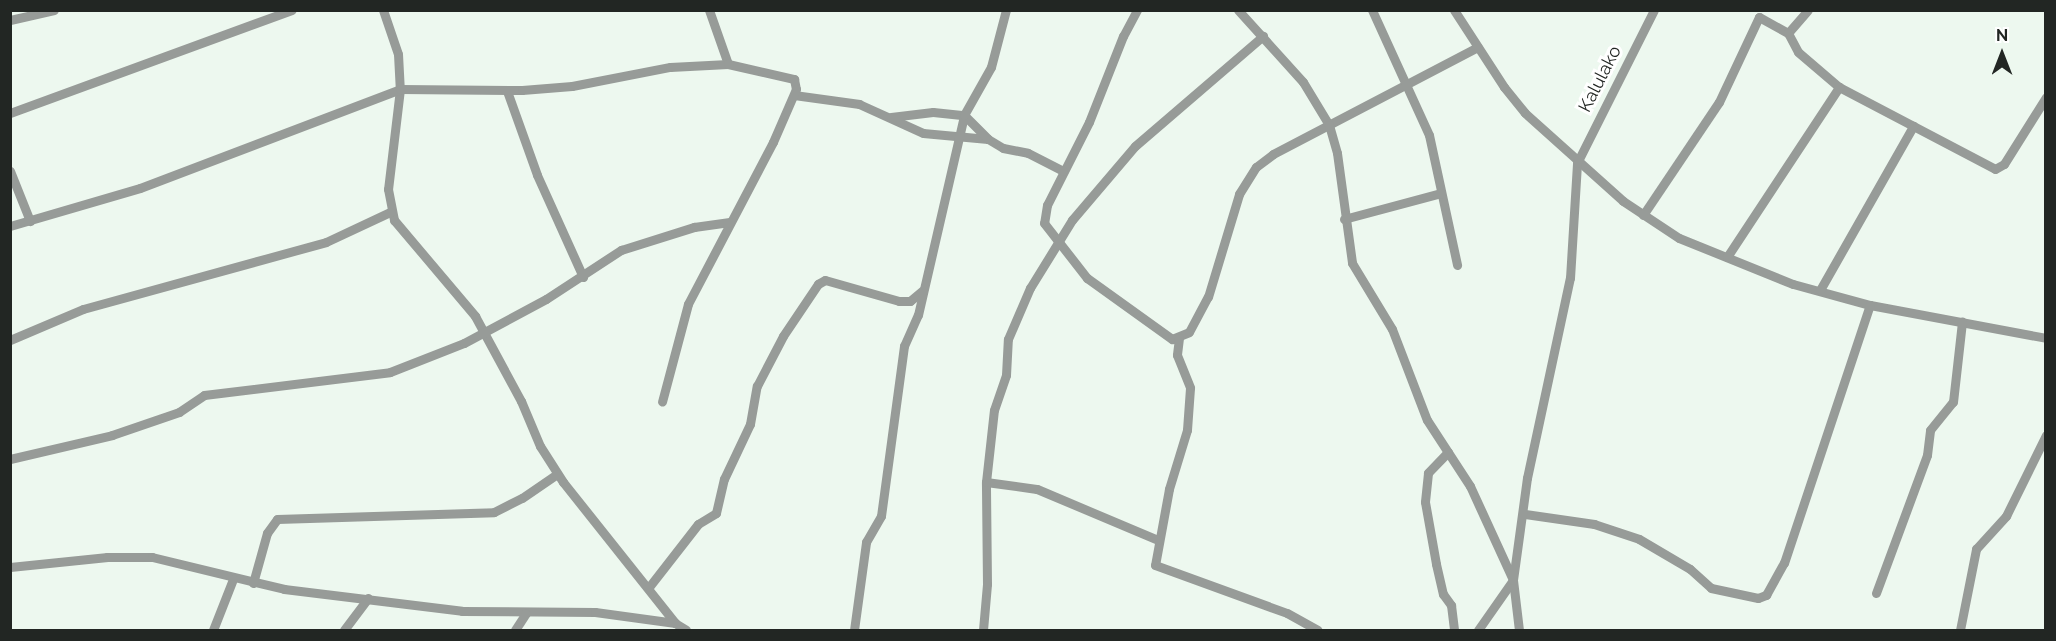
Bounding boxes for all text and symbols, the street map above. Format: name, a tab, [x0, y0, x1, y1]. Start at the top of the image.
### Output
north arrow	[1972, 24, 2032, 84]
text: N	[1996, 26, 2008, 45]
street label: Kalulako	[1574, 42, 1626, 116]

